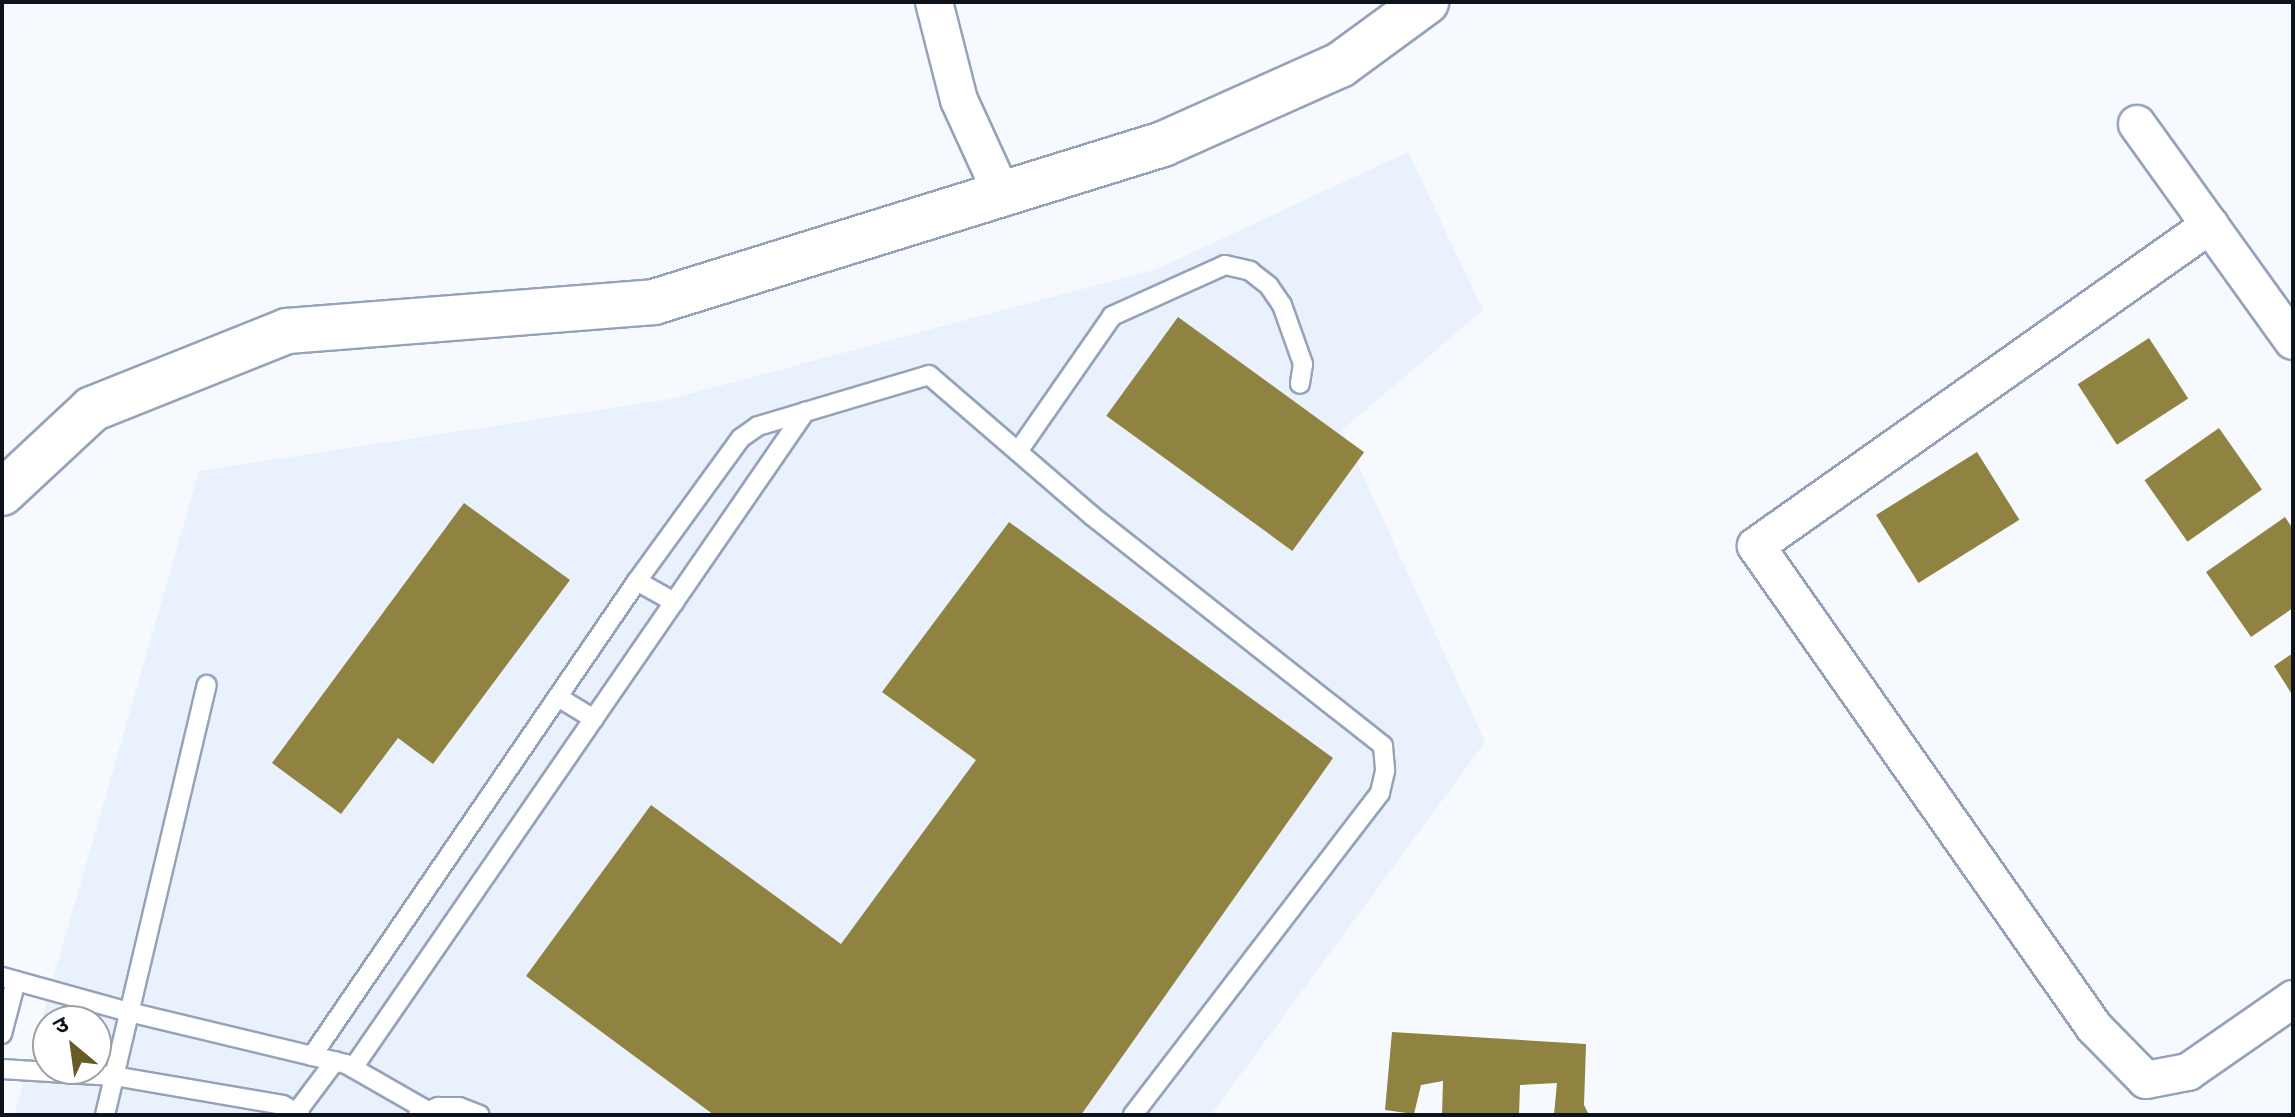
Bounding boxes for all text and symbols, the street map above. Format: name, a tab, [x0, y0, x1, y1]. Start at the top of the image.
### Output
north arrow	[32, 1005, 112, 1085]
text: उ	[48, 1010, 74, 1042]

